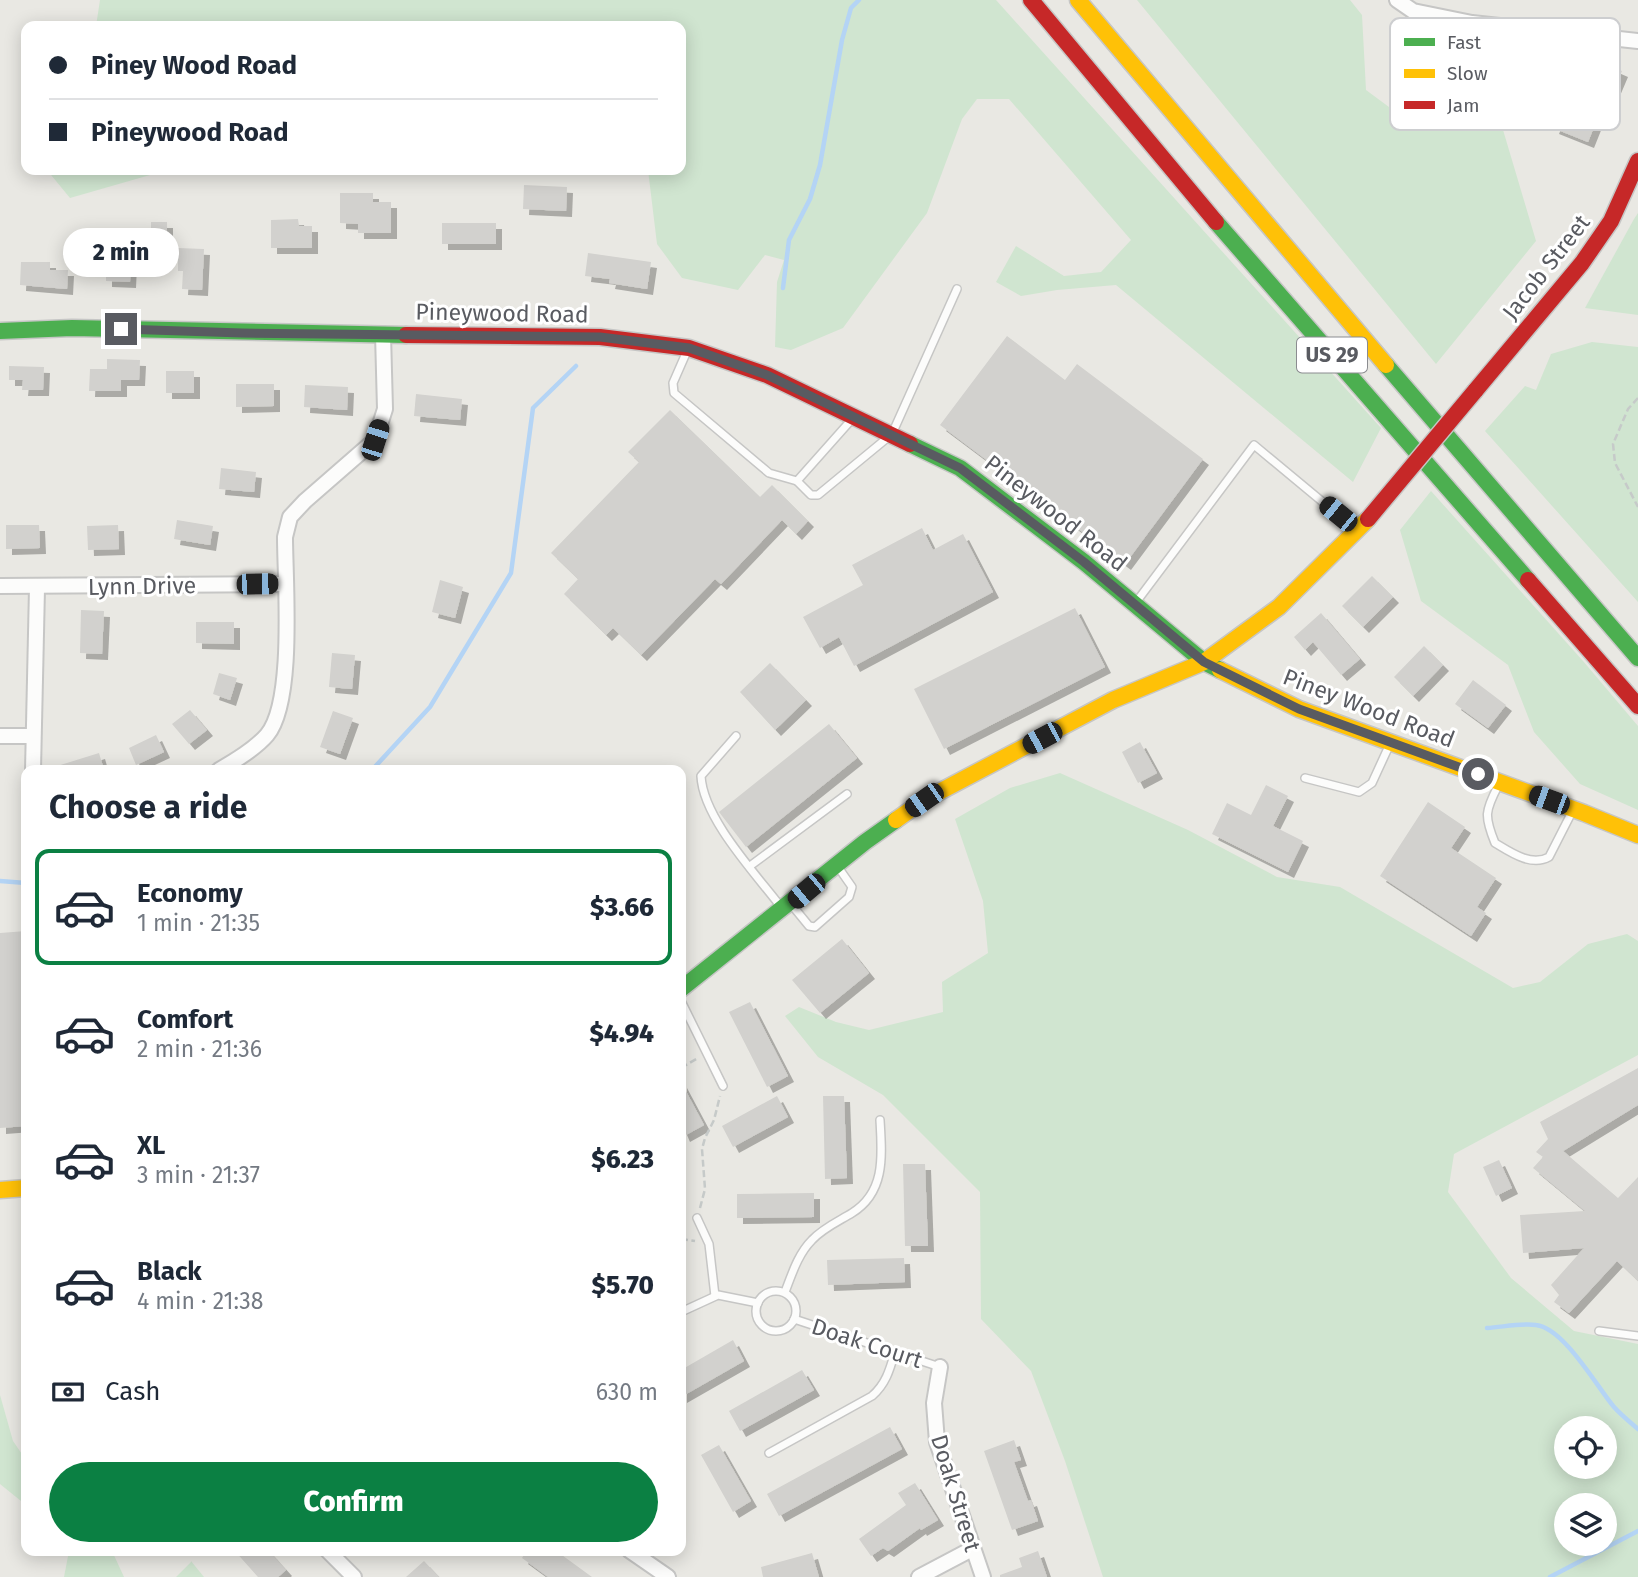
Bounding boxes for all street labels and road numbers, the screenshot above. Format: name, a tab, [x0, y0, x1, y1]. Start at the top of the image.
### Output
street label: Jacob Street	[1496, 208, 1596, 325]
street label: Pineywood Road	[415, 297, 589, 329]
road number: US 29	[1297, 338, 1367, 372]
street label: Pineywood Road	[979, 449, 1133, 577]
street label: Lynn Drive	[88, 571, 196, 601]
street label: Piney Wood Road	[1279, 662, 1459, 754]
street label: Doak Court	[808, 1312, 927, 1374]
street label: Doak Street	[925, 1431, 987, 1556]

